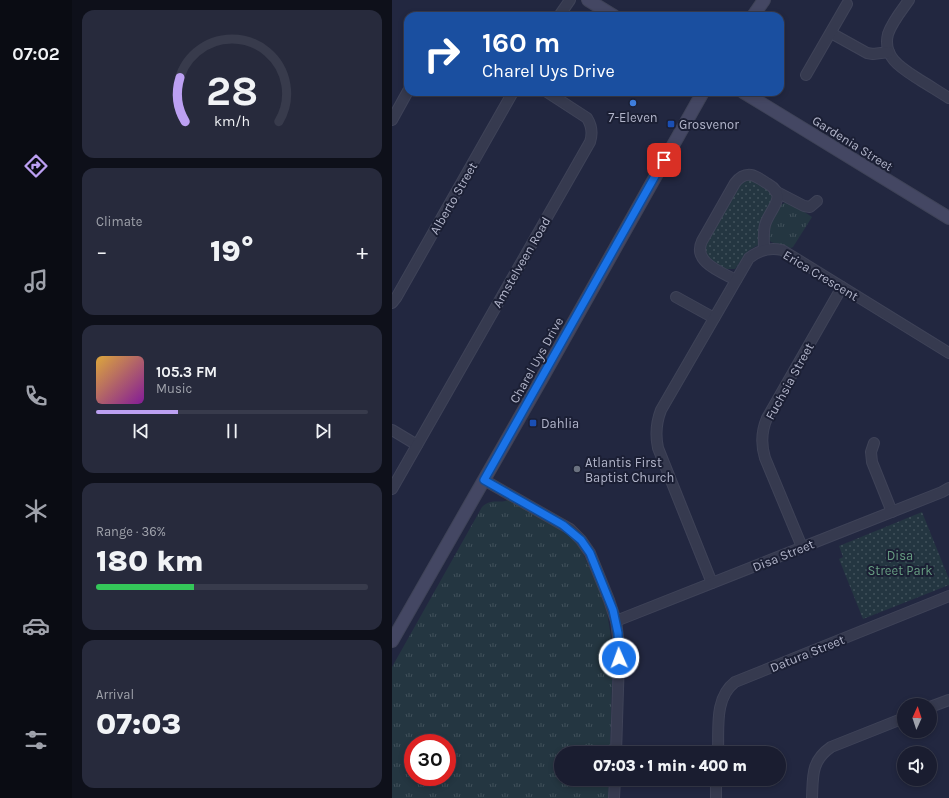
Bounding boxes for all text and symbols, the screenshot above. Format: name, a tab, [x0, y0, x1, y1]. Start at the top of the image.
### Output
text: 160 m	[482, 26, 560, 59]
icon: right	[416, 28, 468, 80]
text: 07:02	[12, 43, 60, 65]
text: Charel Uys Drive	[482, 60, 615, 82]
text: 28	[206, 67, 258, 115]
marker: 7-Eleven	[628, 98, 638, 108]
place label: 7-Eleven	[608, 110, 658, 125]
text: km/h	[214, 112, 250, 129]
street label: Gardenia Street	[810, 113, 896, 174]
place label: Grosvenor	[679, 117, 739, 132]
marker: Grosvenor	[666, 119, 676, 129]
pin	[647, 143, 681, 177]
icon: arrive	[653, 149, 675, 171]
icon: directions	[22, 152, 50, 180]
street label: Alberto Street	[427, 159, 480, 237]
text: Climate	[96, 214, 142, 229]
street label: Amstelveen Road	[489, 214, 554, 310]
text: 19°	[210, 233, 254, 269]
text: −	[96, 239, 108, 265]
text: +	[356, 239, 368, 265]
street label: Erica Crescent	[780, 247, 861, 304]
icon: music	[22, 267, 50, 295]
street label: Charel Uys Drive	[507, 314, 566, 406]
street label: Fuchsia Street	[762, 340, 817, 422]
text: 105.3 FM	[156, 363, 217, 381]
text: Music	[156, 381, 192, 396]
icon: phone	[22, 382, 50, 410]
place label: Dahlia	[541, 416, 579, 431]
marker: Dahlia	[528, 418, 538, 428]
icon: previous	[130, 420, 152, 442]
icon: pause	[221, 420, 243, 442]
icon: next	[312, 420, 334, 442]
place label: Atlantis First Baptist Church	[585, 455, 674, 485]
marker: Atlantis First Baptist Church	[572, 464, 582, 474]
icon: climate	[22, 497, 50, 525]
text: Range · 36%	[96, 524, 166, 539]
street label: Disa Street	[750, 536, 816, 575]
text: 180 km	[96, 543, 204, 579]
park label: Disa Street Park	[867, 548, 933, 578]
icon: car	[22, 612, 50, 640]
street label: Datura Street	[768, 632, 847, 675]
position arrow	[598, 637, 640, 679]
text: Arrival	[96, 687, 134, 702]
north arrow	[897, 698, 937, 738]
map controls	[897, 698, 937, 786]
text: 07:03	[96, 706, 181, 742]
icon: filters	[22, 726, 50, 754]
speed limit sign: 30	[404, 734, 456, 786]
button: sound	[897, 746, 937, 786]
text: 07:03 · 1 min · 400 m	[593, 757, 747, 775]

